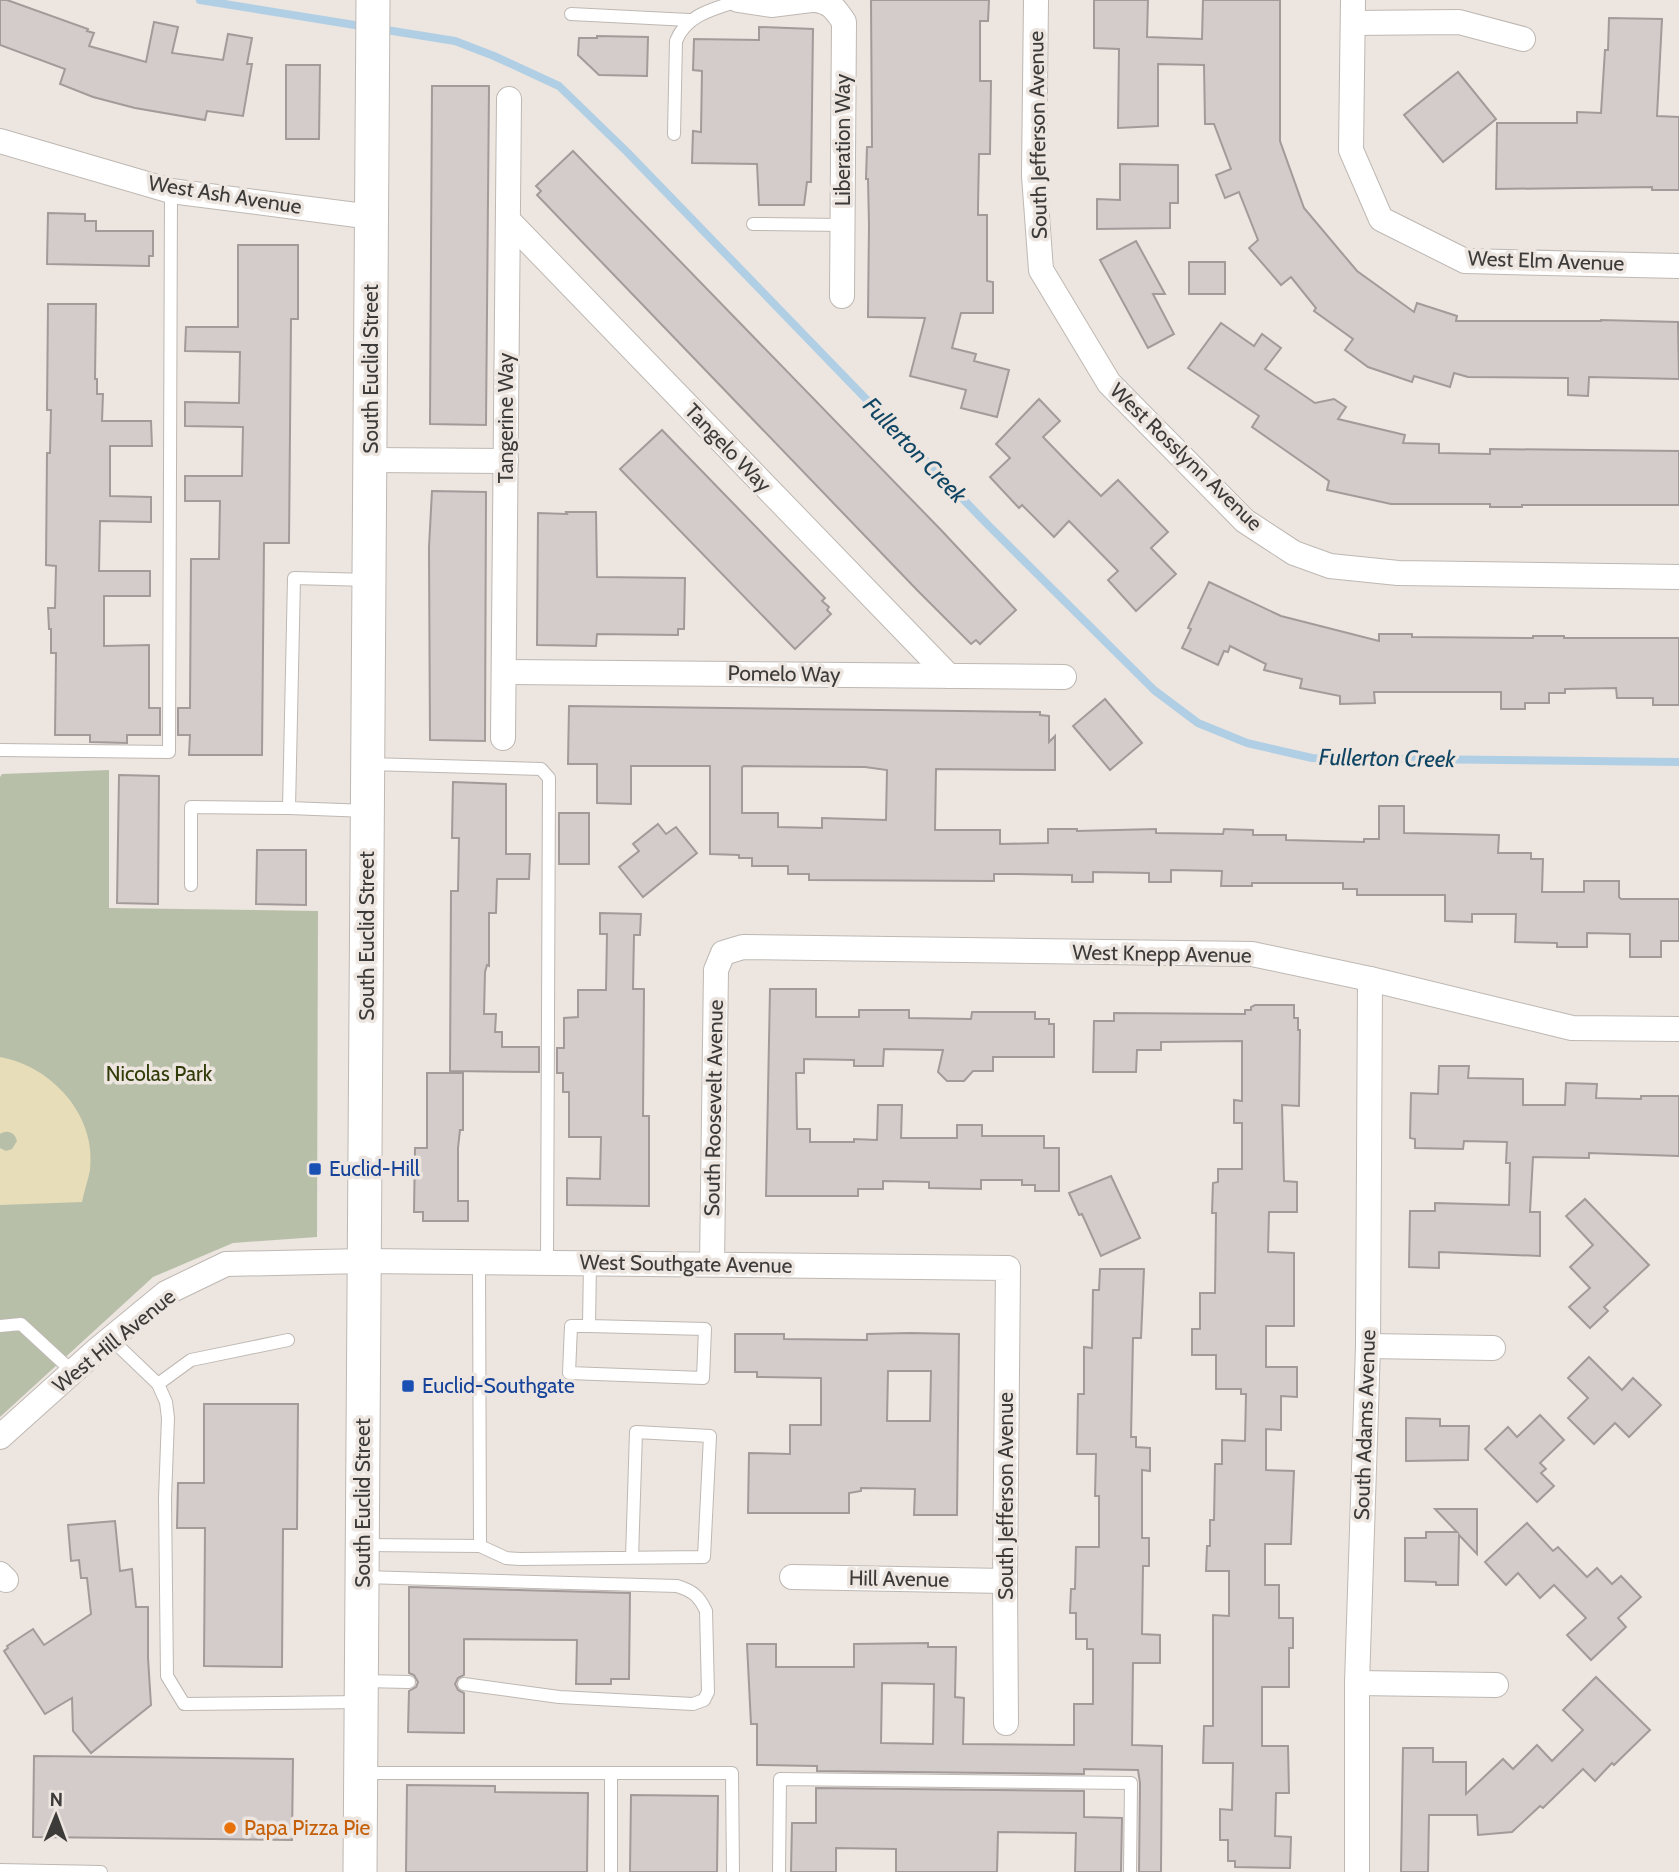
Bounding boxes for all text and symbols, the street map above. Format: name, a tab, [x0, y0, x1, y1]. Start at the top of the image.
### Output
street label: South Jefferson Avenue	[1023, 30, 1052, 239]
street label: Liberation Way	[830, 73, 855, 206]
street label: West Ash Avenue	[147, 170, 304, 219]
street label: West Elm Avenue	[1467, 245, 1625, 276]
street label: South Euclid Street	[358, 284, 383, 454]
street label: Tangerine Way	[493, 352, 518, 483]
street label: West Rosslynn Avenue	[1105, 378, 1268, 536]
water label: Fullerton Creek	[858, 391, 973, 510]
street label: Tangelo Way	[680, 398, 777, 497]
street label: Pomelo Way	[727, 660, 841, 687]
water label: Fullerton Creek	[1319, 743, 1457, 773]
street label: South Euclid Street	[354, 851, 379, 1021]
street label: West Knepp Avenue	[1072, 939, 1252, 968]
street label: South Roosevelt Avenue	[699, 999, 728, 1217]
park label: Nicolas Park	[106, 1061, 213, 1086]
place label: Euclid-Hill	[329, 1156, 420, 1181]
marker: Euclid-Hill	[307, 1161, 323, 1177]
street label: West Southgate Avenue	[579, 1249, 793, 1278]
street label: West Hill Avenue	[47, 1283, 180, 1398]
street label: South Adams Avenue	[1349, 1329, 1380, 1521]
place label: Euclid-Southgate	[422, 1373, 575, 1398]
marker: Euclid-Southgate	[400, 1378, 416, 1394]
street label: South Jefferson Avenue	[993, 1392, 1018, 1600]
street label: South Euclid Street	[350, 1418, 375, 1588]
street label: Hill Avenue	[849, 1565, 950, 1592]
north arrow	[21, 1781, 91, 1851]
text: N	[49, 1788, 63, 1811]
place label: Papa Pizza Pie	[244, 1815, 371, 1840]
marker: Papa Pizza Pie	[222, 1820, 238, 1836]

